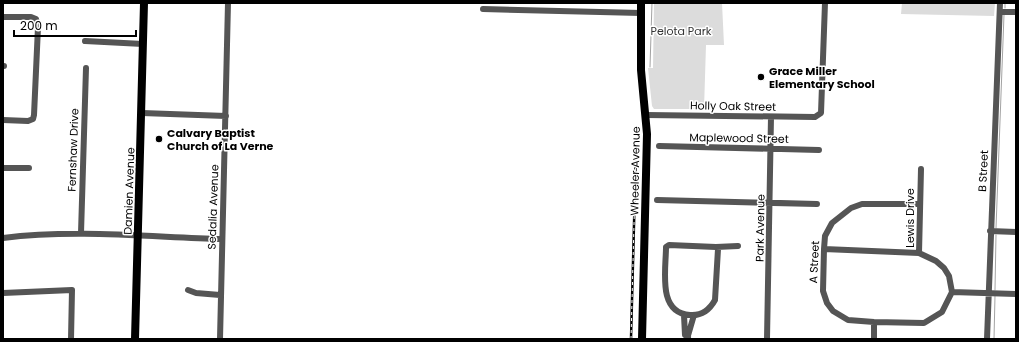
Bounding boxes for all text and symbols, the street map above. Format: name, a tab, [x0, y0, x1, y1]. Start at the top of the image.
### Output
scale bar	[14, 12, 136, 38]
text: 200 m	[20, 17, 58, 34]
park label: Pelota Park	[651, 23, 712, 39]
place label: Grace Miller Elementary School	[769, 63, 875, 92]
marker: Grace Miller Elementary School	[756, 72, 766, 82]
street label: Holly Oak Street	[690, 97, 776, 115]
street label: Fernshaw Drive	[64, 108, 82, 192]
place label: Calvary Baptist Church of La Verne	[167, 125, 274, 154]
street label: Wheeler Avenue	[626, 126, 644, 216]
street label: Maplewood Street	[689, 129, 789, 147]
marker: Calvary Baptist Church of La Verne	[154, 134, 164, 144]
street label: Damien Avenue	[119, 147, 139, 235]
street label: B Street	[974, 150, 992, 192]
street label: Sedalia Avenue	[204, 164, 222, 250]
street label: Lewis Drive	[902, 188, 918, 248]
street label: Park Avenue	[751, 194, 769, 262]
street label: A Street	[805, 240, 823, 284]

